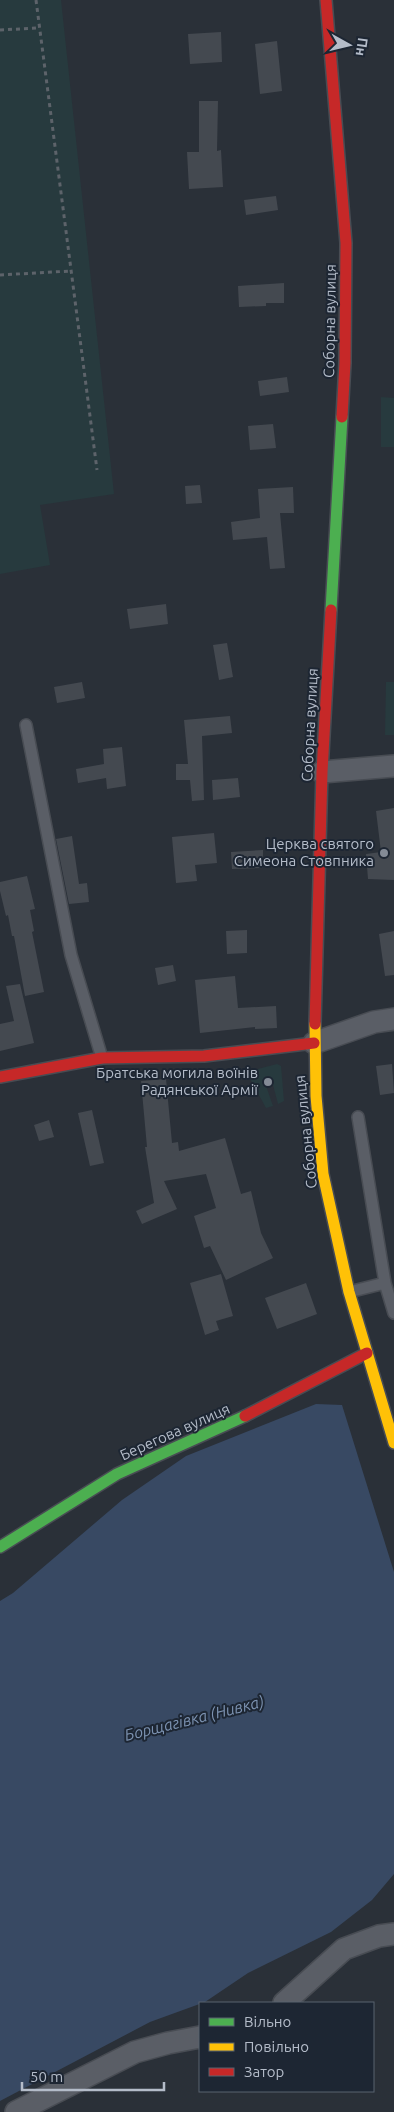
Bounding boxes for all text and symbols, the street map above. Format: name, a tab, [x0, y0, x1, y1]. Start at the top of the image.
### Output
north arrow	[324, 20, 374, 70]
text: Пн	[353, 37, 371, 57]
street label: Соборна вулиця	[320, 264, 339, 378]
street label: Соборна вулиця	[298, 668, 321, 782]
place label: Церква святого Симеона Стовпника	[234, 835, 374, 869]
marker: Церква святого Симеона Стовпника	[378, 847, 390, 859]
place label: Братська могила воїнів Радянської Армії	[96, 1064, 258, 1098]
street label: Соборна вулиця	[291, 1075, 320, 1190]
marker: Братська могила воїнів Радянської Армії	[262, 1076, 274, 1088]
street label: Берегова вулиця	[117, 1400, 232, 1463]
water label: Борщагівка (Нивка)	[122, 1692, 266, 1745]
legend	[199, 2002, 374, 2092]
text: Вільно	[244, 2013, 291, 2030]
text: Повільно	[244, 2038, 309, 2055]
scale bar	[22, 2060, 165, 2092]
text: Затор	[244, 2063, 284, 2080]
text: 50 m	[30, 2068, 63, 2085]

